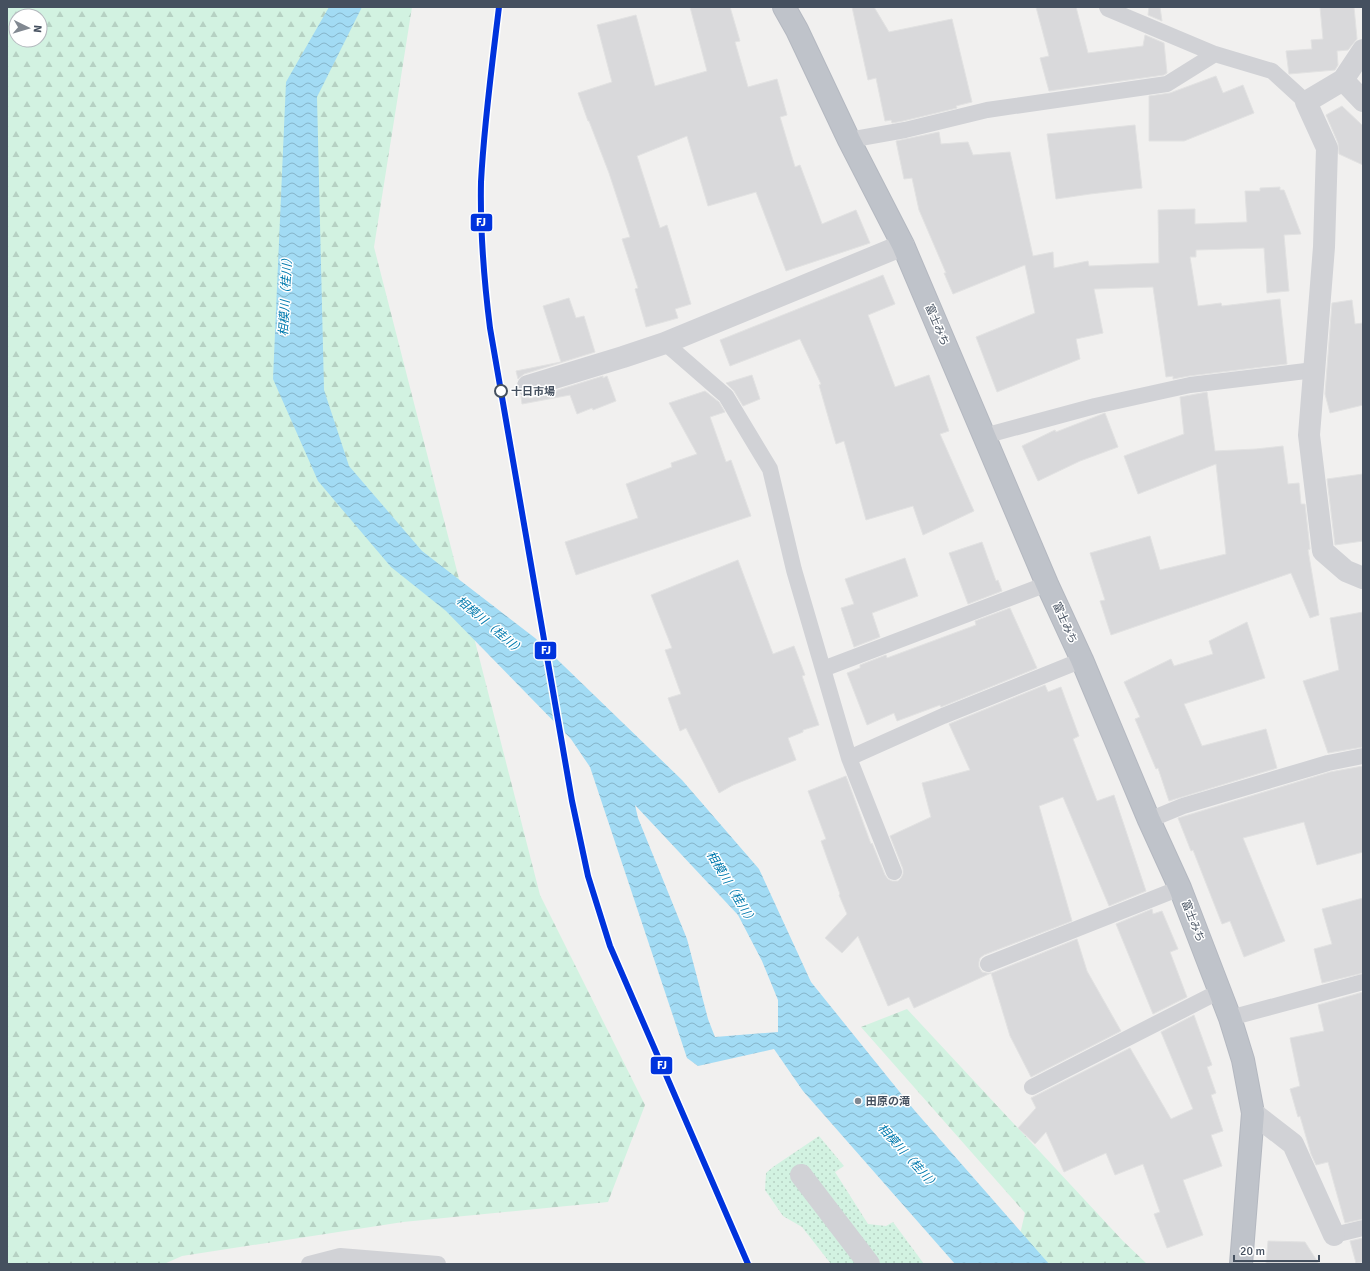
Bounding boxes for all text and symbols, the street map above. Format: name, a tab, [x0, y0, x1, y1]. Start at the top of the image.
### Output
north arrow	[8, 8, 48, 48]
text: N	[31, 24, 44, 33]
line badge: FJ	[470, 213, 493, 232]
text: FJ	[476, 216, 486, 229]
water label: 相模川（桂川）	[276, 252, 296, 336]
street label: 富士みち	[922, 302, 952, 348]
marker: 十日市場	[494, 384, 508, 398]
place label: 十日市場	[511, 385, 555, 398]
water label: 相模川（桂川）	[453, 593, 527, 659]
street label: 富士みち	[1050, 600, 1080, 646]
line badge: FJ	[534, 641, 557, 660]
text: FJ	[541, 644, 551, 657]
water label: 相模川（桂川）	[703, 848, 759, 928]
street label: 富士みち	[1179, 898, 1207, 944]
line badge: FJ	[650, 1056, 673, 1075]
text: FJ	[657, 1059, 667, 1072]
place label: 田原の滝	[866, 1095, 910, 1108]
marker: 田原の滝	[853, 1096, 863, 1106]
water label: 相模川（桂川）	[874, 1121, 942, 1193]
scale bar	[1234, 1237, 1319, 1263]
text: 20 m	[1240, 1244, 1265, 1259]

